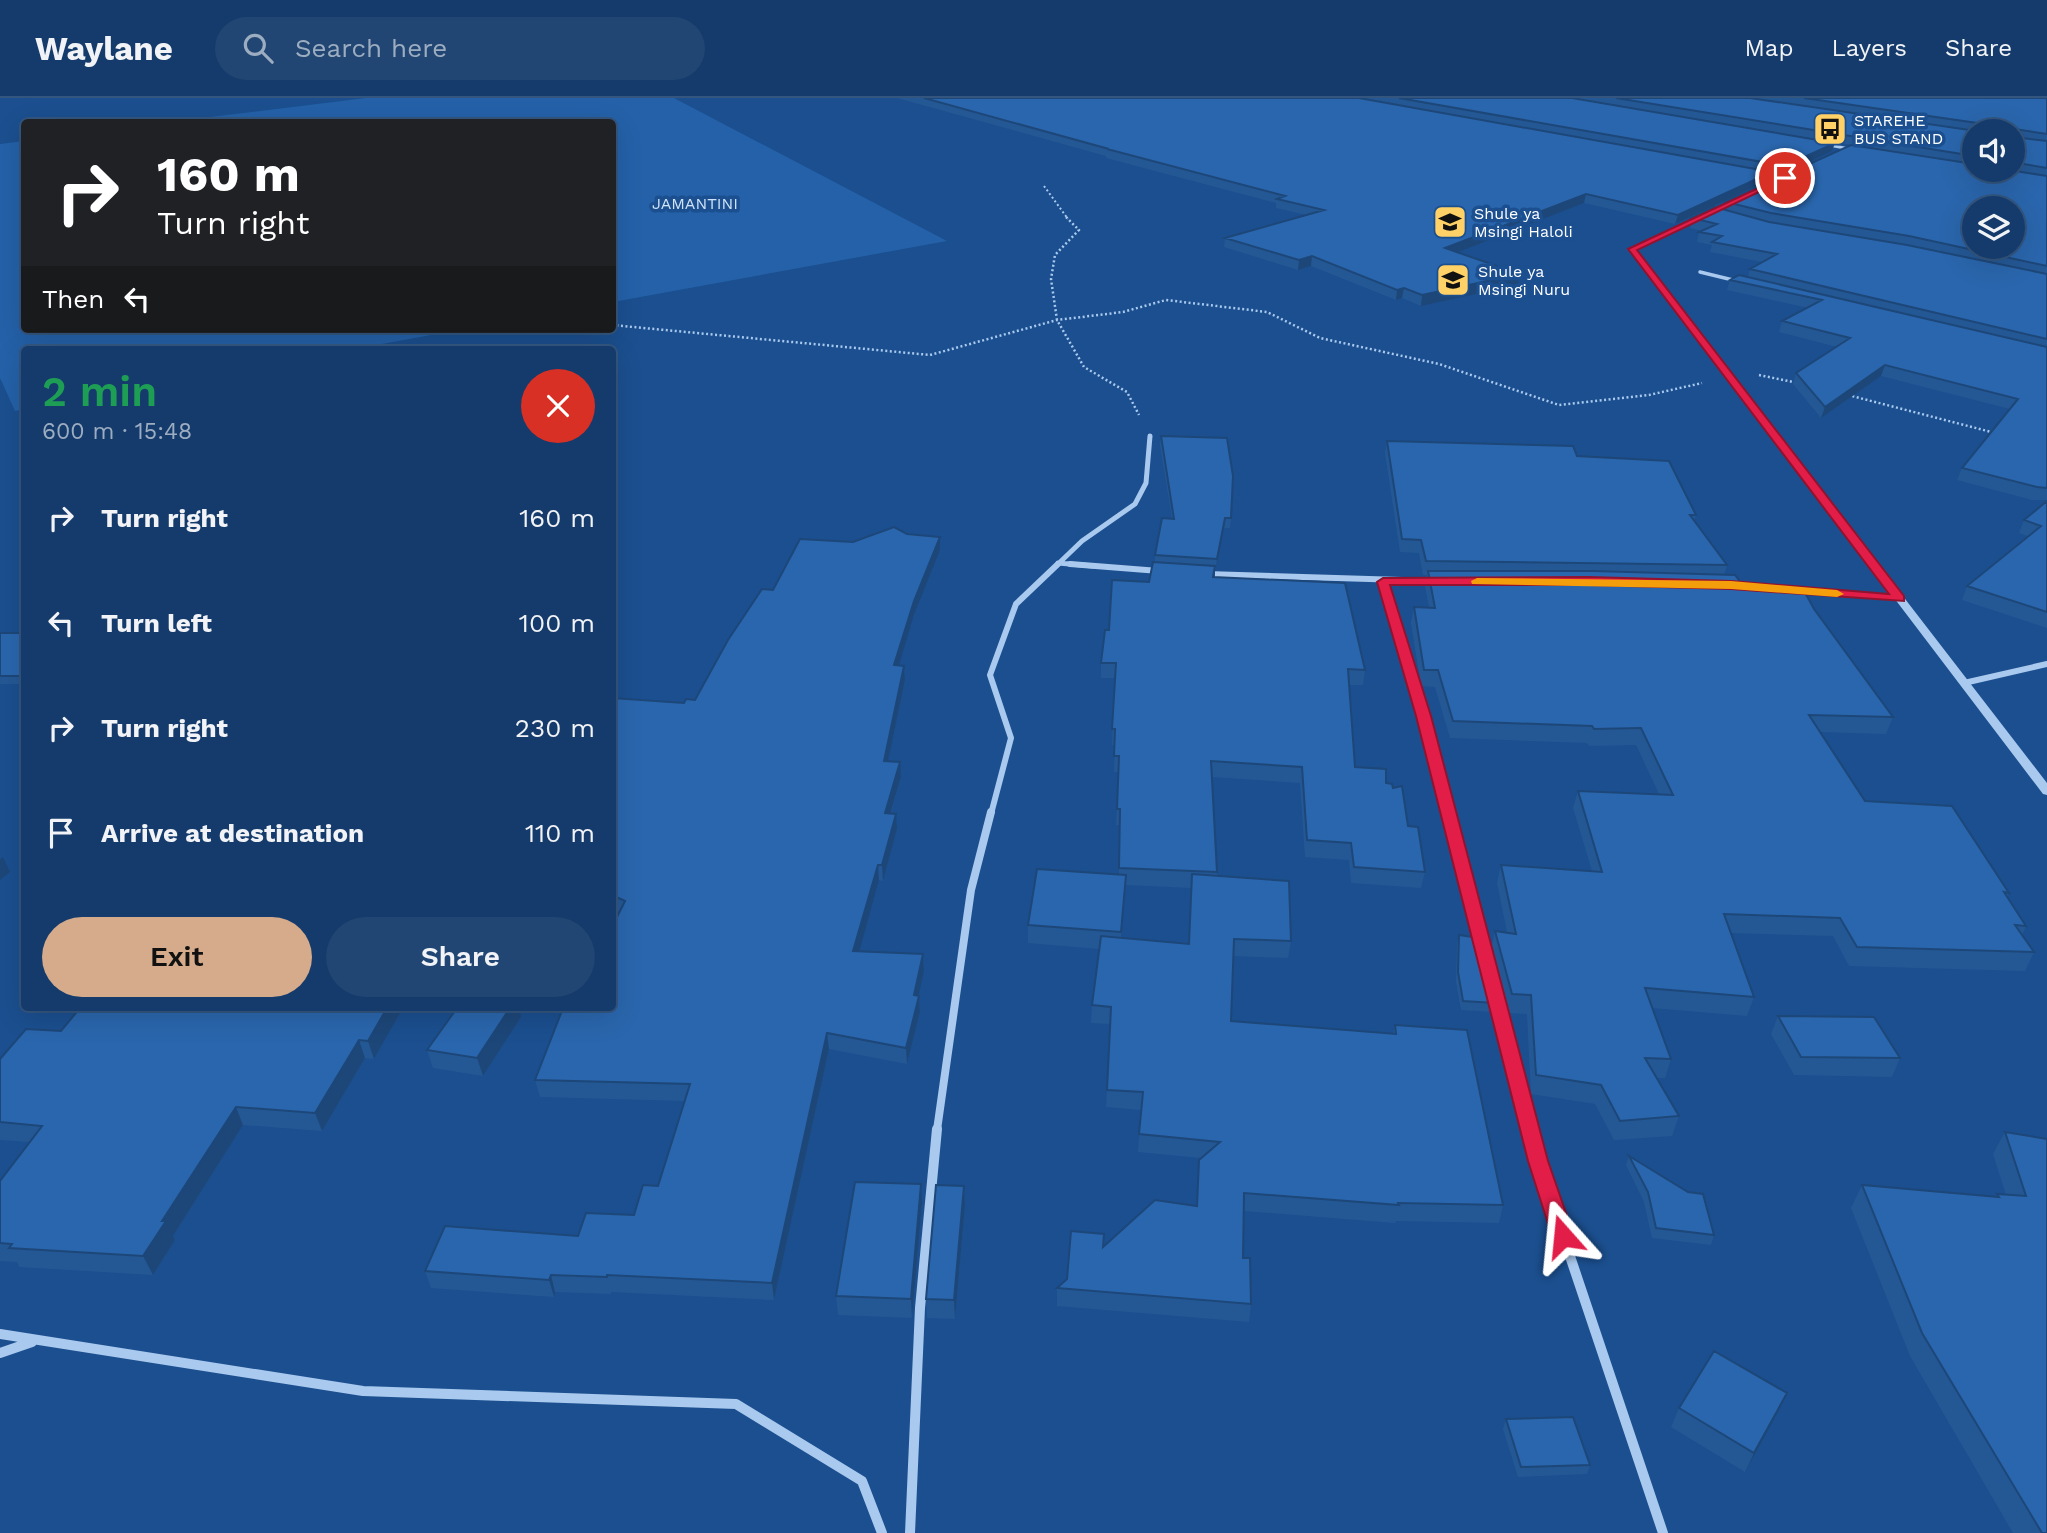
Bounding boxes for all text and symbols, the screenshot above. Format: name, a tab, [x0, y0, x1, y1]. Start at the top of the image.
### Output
search box	[215, 17, 705, 80]
text: Waylane	[35, 29, 173, 68]
icon: search	[239, 29, 277, 67]
text: Search here	[295, 33, 447, 63]
text: Map	[1745, 34, 1793, 62]
text: Layers	[1831, 34, 1907, 62]
text: Share	[1945, 34, 2012, 62]
bus stop icon: STAREHE BUS STAND	[1811, 110, 1849, 148]
place label: STAREHE BUS STAND	[1854, 111, 1943, 148]
map controls	[1962, 119, 2025, 259]
button: sound	[1962, 119, 2025, 182]
text: 160 m	[157, 145, 300, 203]
icon: right	[42, 147, 133, 238]
pin	[1755, 148, 1815, 208]
icon: arrive	[1766, 159, 1804, 197]
park label: JAMANTINI	[652, 194, 738, 213]
button: layers	[1962, 196, 2025, 259]
school or university icon: Shule ya Msingi Haloli	[1431, 203, 1469, 241]
text: Turn right	[157, 204, 309, 242]
place label: Shule ya Msingi Haloli	[1474, 204, 1573, 241]
school or university icon: Shule ya Msingi Nuru	[1434, 261, 1472, 299]
place label: Shule ya Msingi Nuru	[1478, 262, 1570, 299]
icon: left	[118, 280, 156, 318]
text: Then	[42, 284, 104, 314]
text: 2 min	[42, 367, 157, 416]
button: close	[521, 369, 595, 443]
text: 600 m · 15:48	[42, 418, 192, 445]
icon: right	[42, 499, 80, 537]
text: Turn right	[101, 503, 228, 533]
text: 160 m	[519, 503, 595, 533]
icon: left	[42, 604, 80, 642]
text: Turn left	[101, 608, 212, 638]
text: 100 m	[519, 608, 595, 638]
icon: right	[42, 709, 80, 747]
text: Turn right	[101, 713, 228, 743]
text: 230 m	[515, 713, 595, 743]
icon: arrive	[42, 814, 80, 852]
text: Arrive at destination	[101, 818, 364, 848]
text: 110 m	[525, 818, 595, 848]
button: Exit	[42, 917, 312, 997]
button: Share	[326, 917, 595, 997]
position arrow	[1526, 1199, 1600, 1273]

